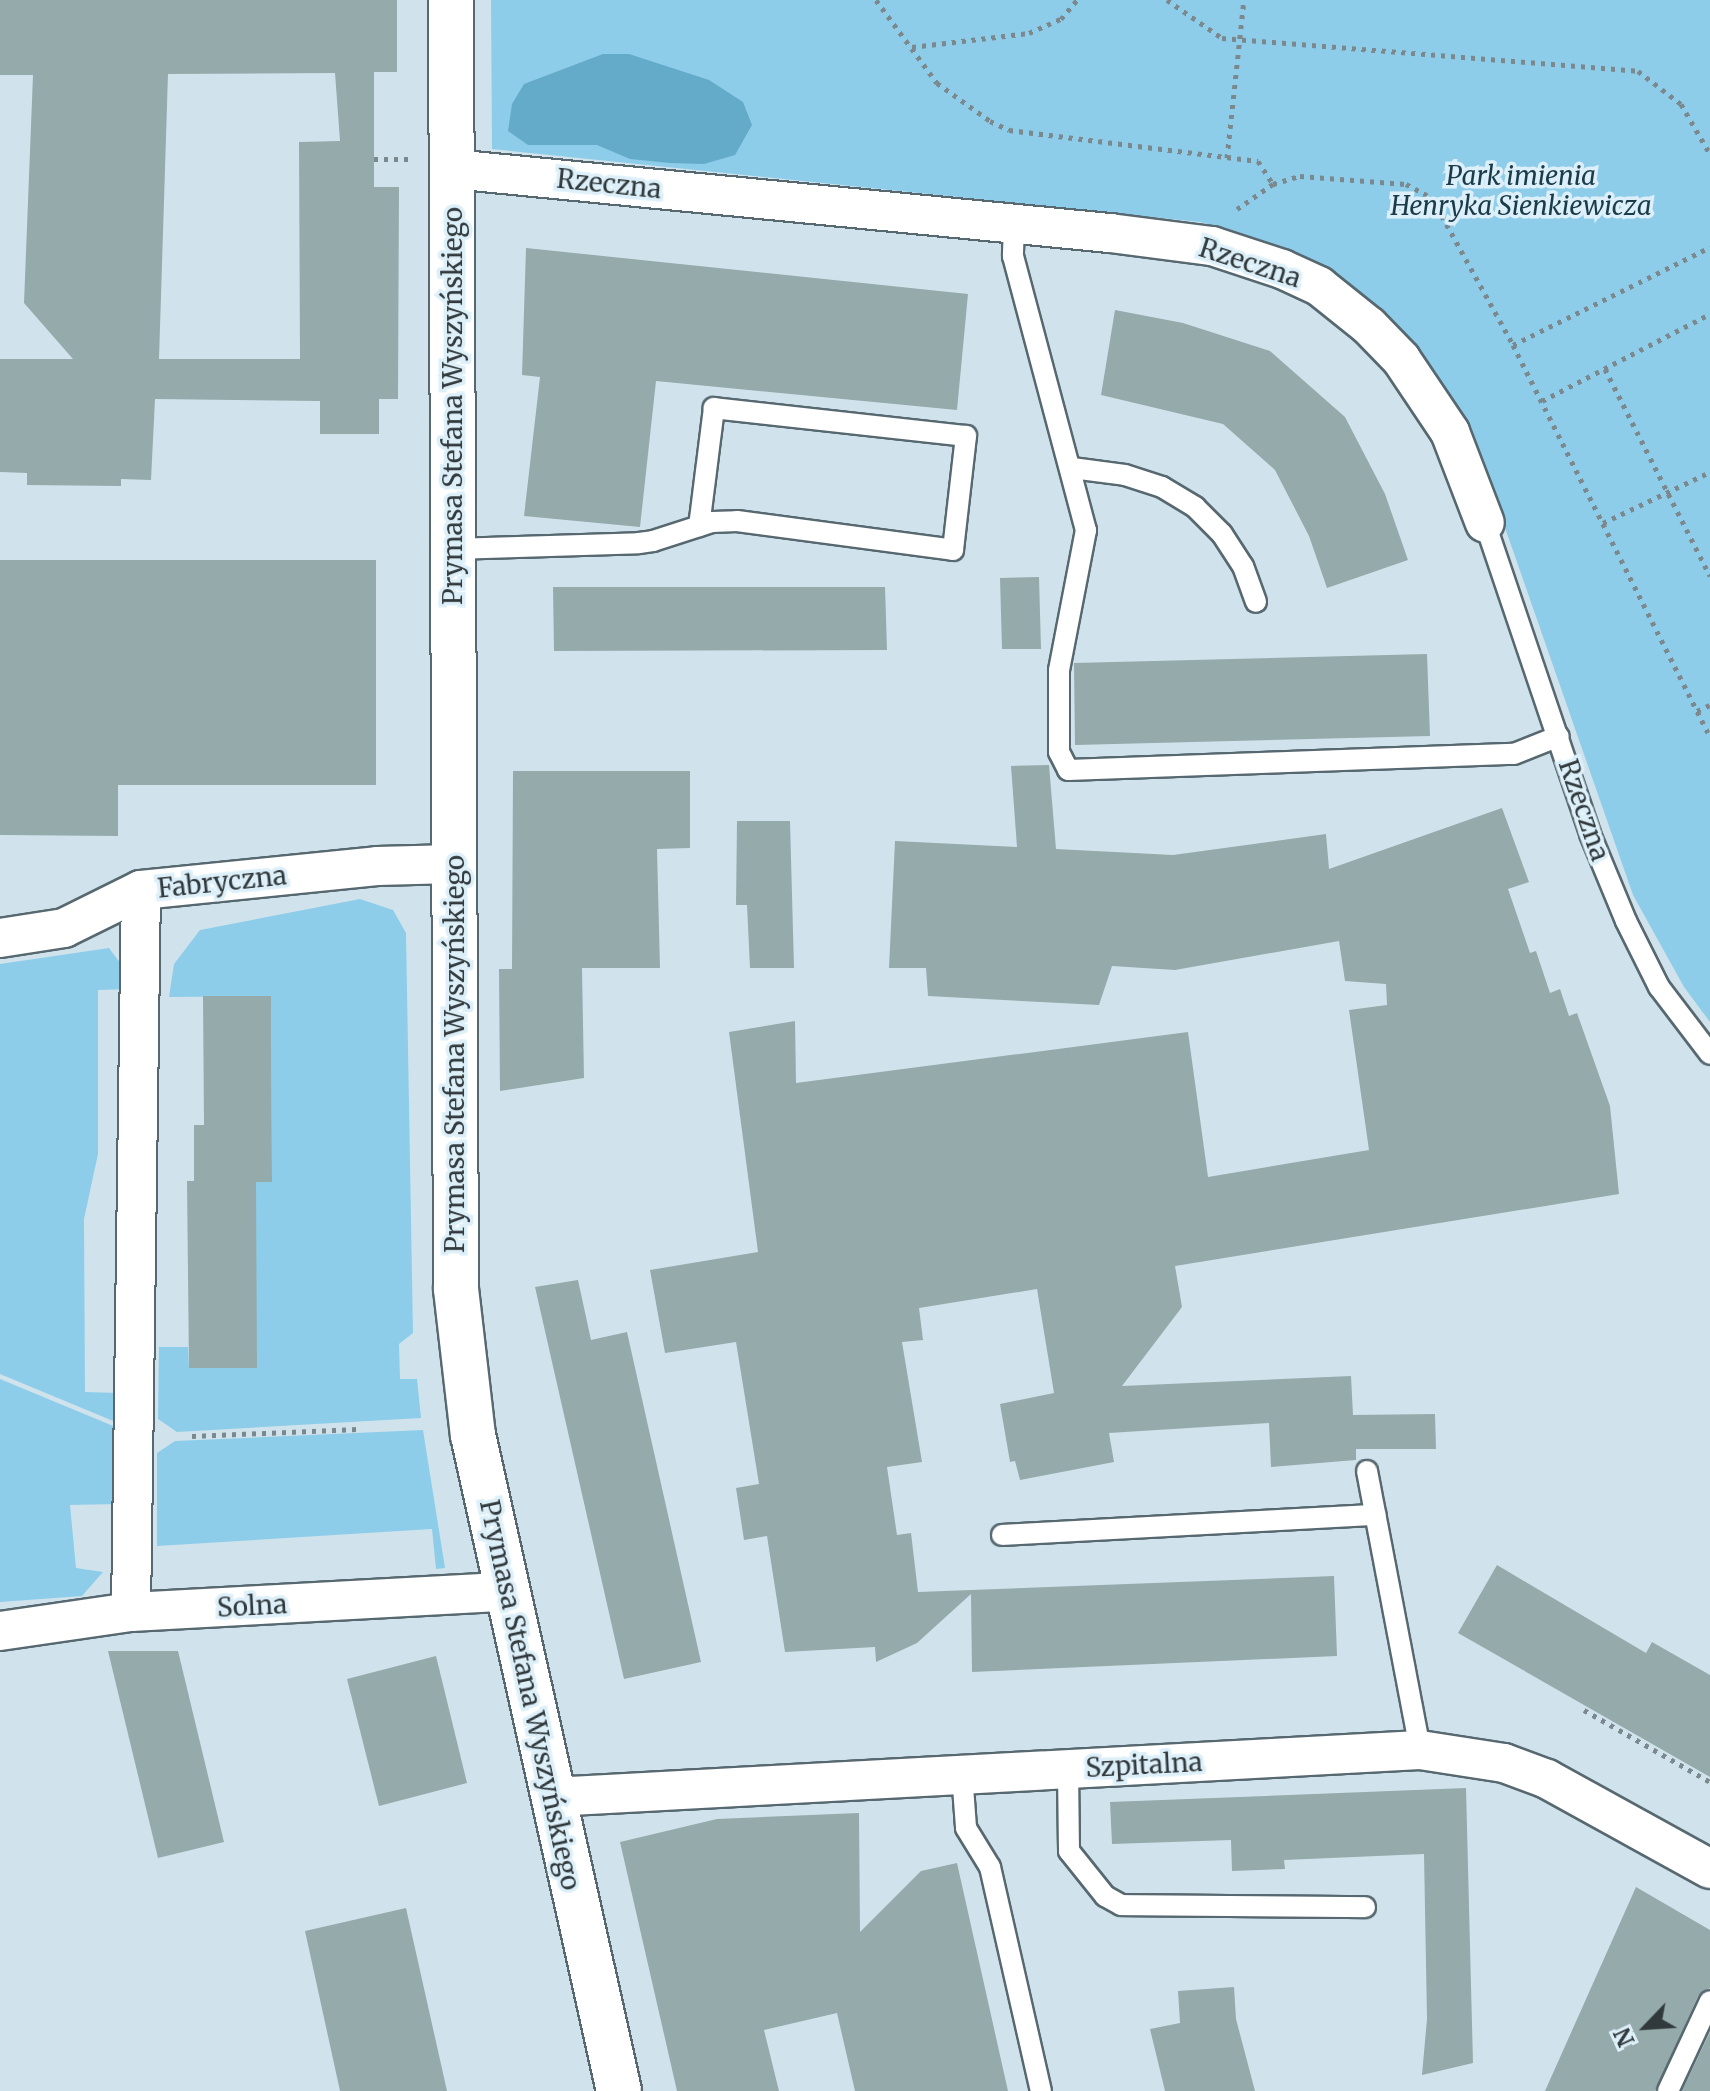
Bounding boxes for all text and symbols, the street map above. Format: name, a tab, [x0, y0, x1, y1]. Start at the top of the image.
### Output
park label: Park imienia Henryka Sienkiewicza	[1390, 160, 1652, 222]
street label: Rzeczna	[555, 163, 663, 205]
street label: Prymasa Stefana Wyszyńskiego	[437, 207, 469, 605]
street label: Rzeczna	[1195, 232, 1305, 294]
street label: Rzeczna	[1552, 755, 1616, 865]
street label: Prymasa Stefana Wyszyńskiego	[439, 855, 471, 1253]
street label: Fabryczna	[156, 860, 288, 904]
street label: Prymasa Stefana Wyszyńskiego	[473, 1497, 587, 1893]
street label: Solna	[216, 1589, 288, 1623]
street label: Szpitalna	[1085, 1746, 1203, 1784]
north arrow	[1606, 1987, 1686, 2067]
text: N	[1608, 2023, 1641, 2051]

